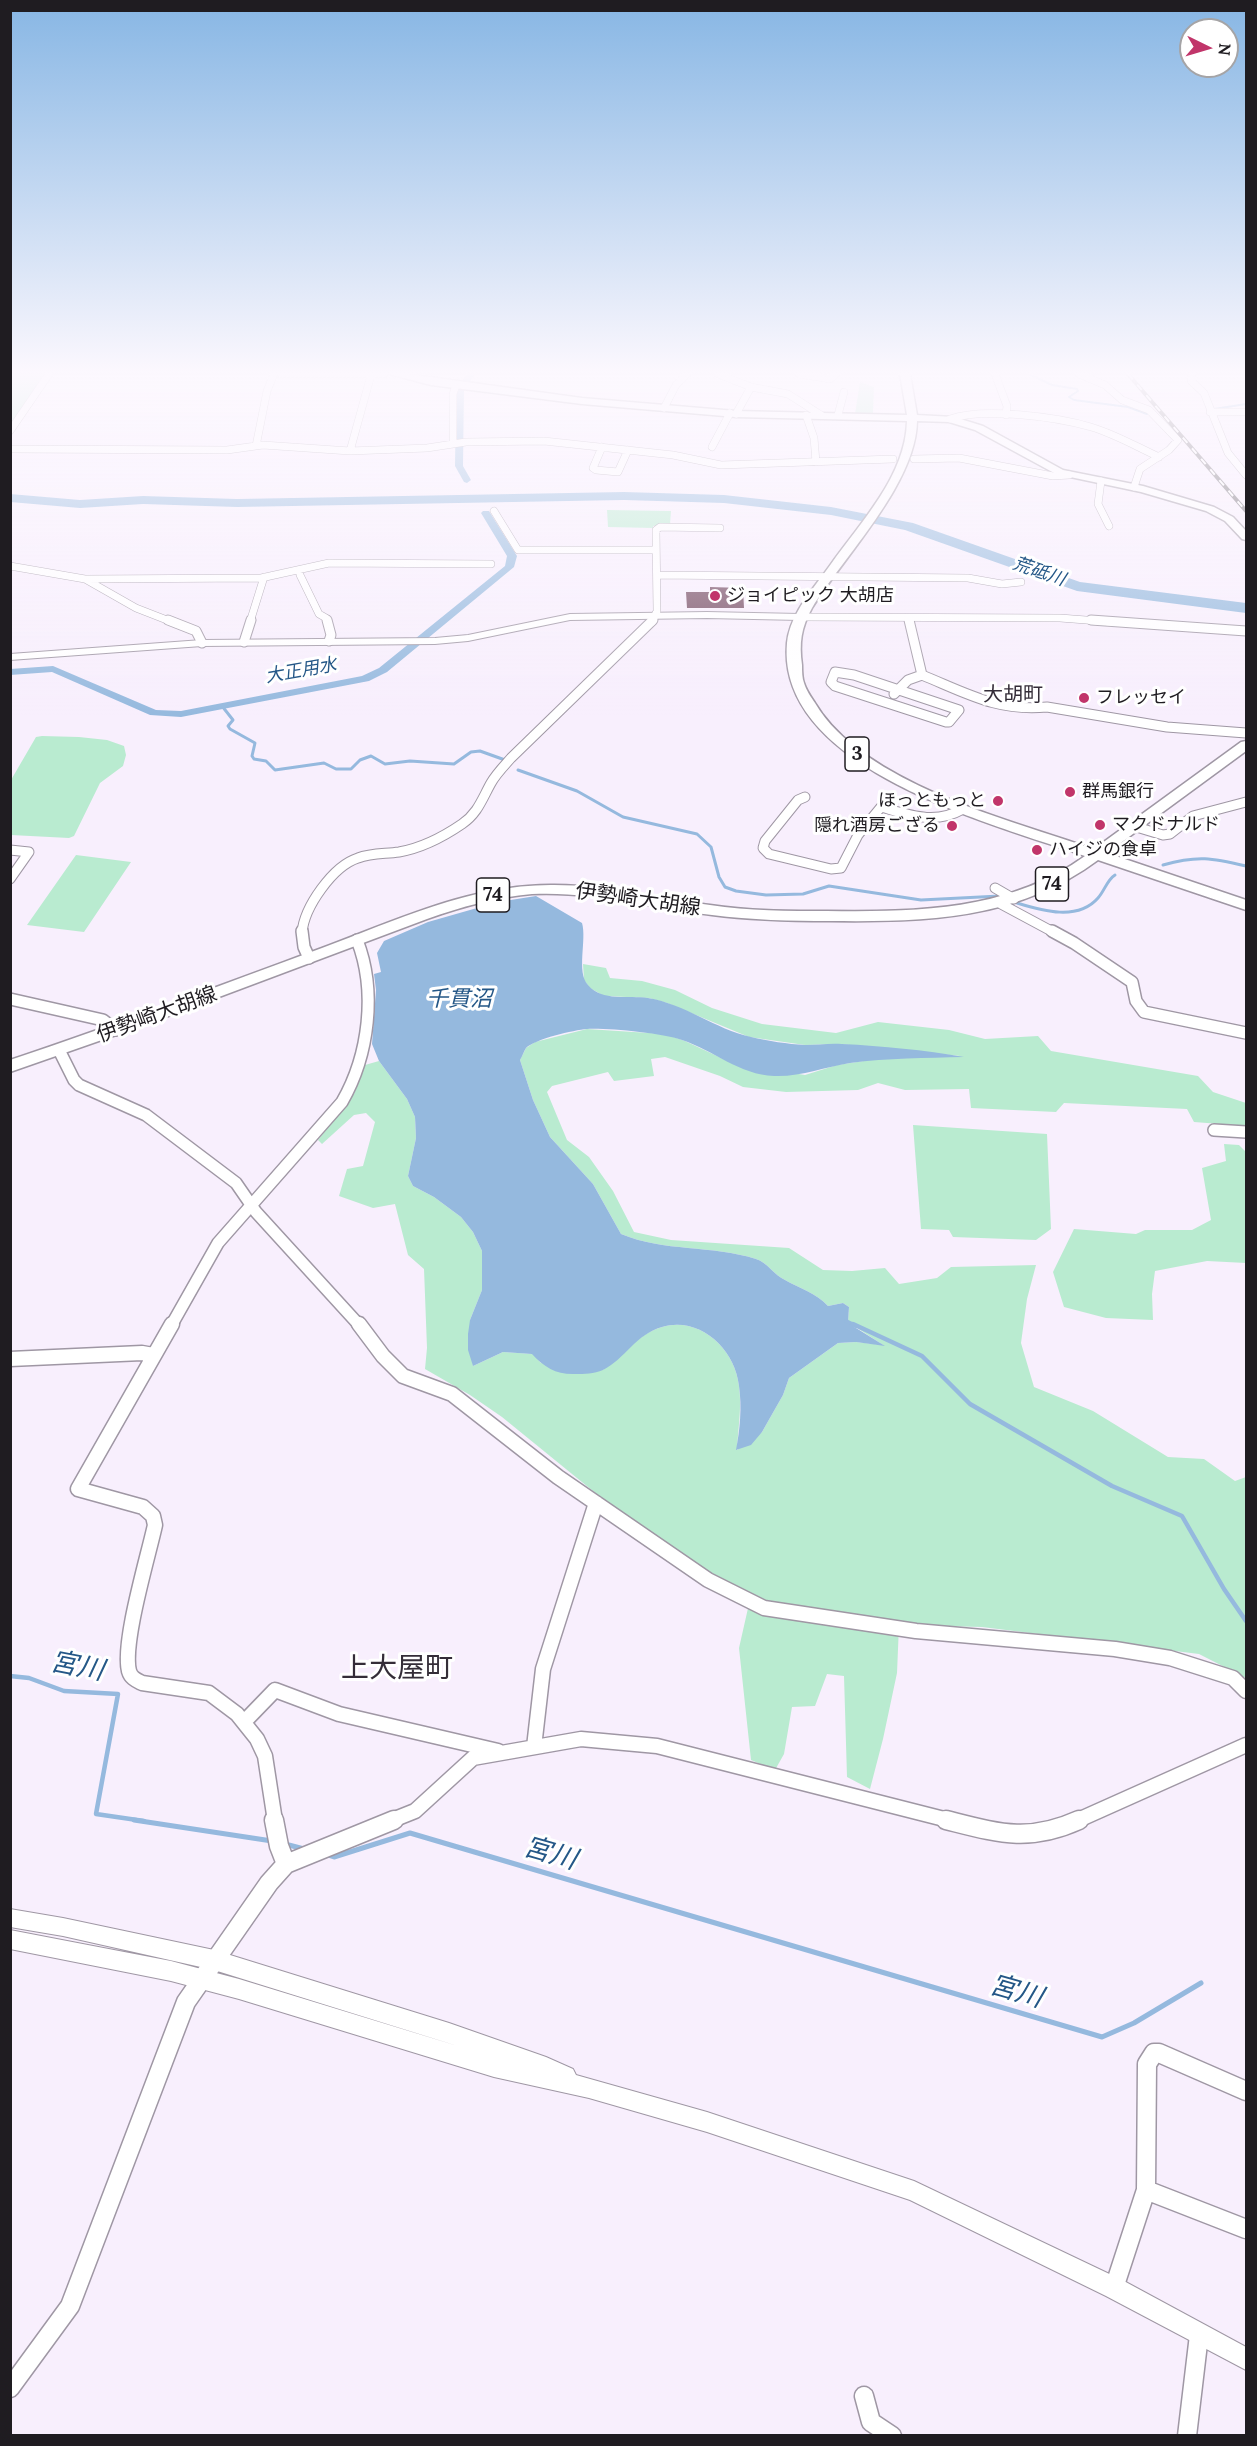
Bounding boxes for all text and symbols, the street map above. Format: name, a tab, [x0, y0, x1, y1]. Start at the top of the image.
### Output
north arrow	[1179, 18, 1239, 78]
text: N	[1214, 42, 1235, 56]
water label: 荒砥川	[1010, 553, 1068, 591]
place label: ジョイピック 大胡店	[727, 585, 894, 607]
marker: ジョイピック 大胡店	[708, 589, 722, 603]
water label: 大正用水	[264, 654, 338, 688]
district label: 大胡町	[983, 683, 1043, 707]
place label: フレッセイ	[1096, 687, 1186, 709]
marker: フレッセイ	[1077, 691, 1091, 705]
road number: 3	[845, 737, 869, 771]
place label: 群馬銀行	[1082, 781, 1154, 803]
marker: 群馬銀行	[1063, 785, 1077, 799]
place label: ほっともっと	[878, 790, 986, 812]
marker: ほっともっと	[991, 794, 1005, 808]
place label: マクドナルド	[1112, 814, 1220, 836]
place label: 隠れ酒房ござる	[814, 815, 940, 837]
marker: マクドナルド	[1093, 818, 1107, 832]
marker: 隠れ酒房ござる	[945, 819, 959, 833]
place label: ハイジの食卓	[1049, 839, 1157, 861]
marker: ハイジの食卓	[1030, 843, 1044, 857]
road number: 74	[1036, 867, 1068, 901]
road number: 74	[476, 878, 510, 912]
street label: 伊勢崎大胡線	[574, 879, 702, 921]
street label: 伊勢崎大胡線	[93, 982, 221, 1048]
water label: 千貫沼	[426, 987, 492, 1013]
water label: 宮川	[47, 1646, 107, 1688]
district label: 上大屋町	[341, 1652, 453, 1686]
water label: 宮川	[520, 1831, 580, 1877]
water label: 宮川	[986, 1969, 1046, 2015]

